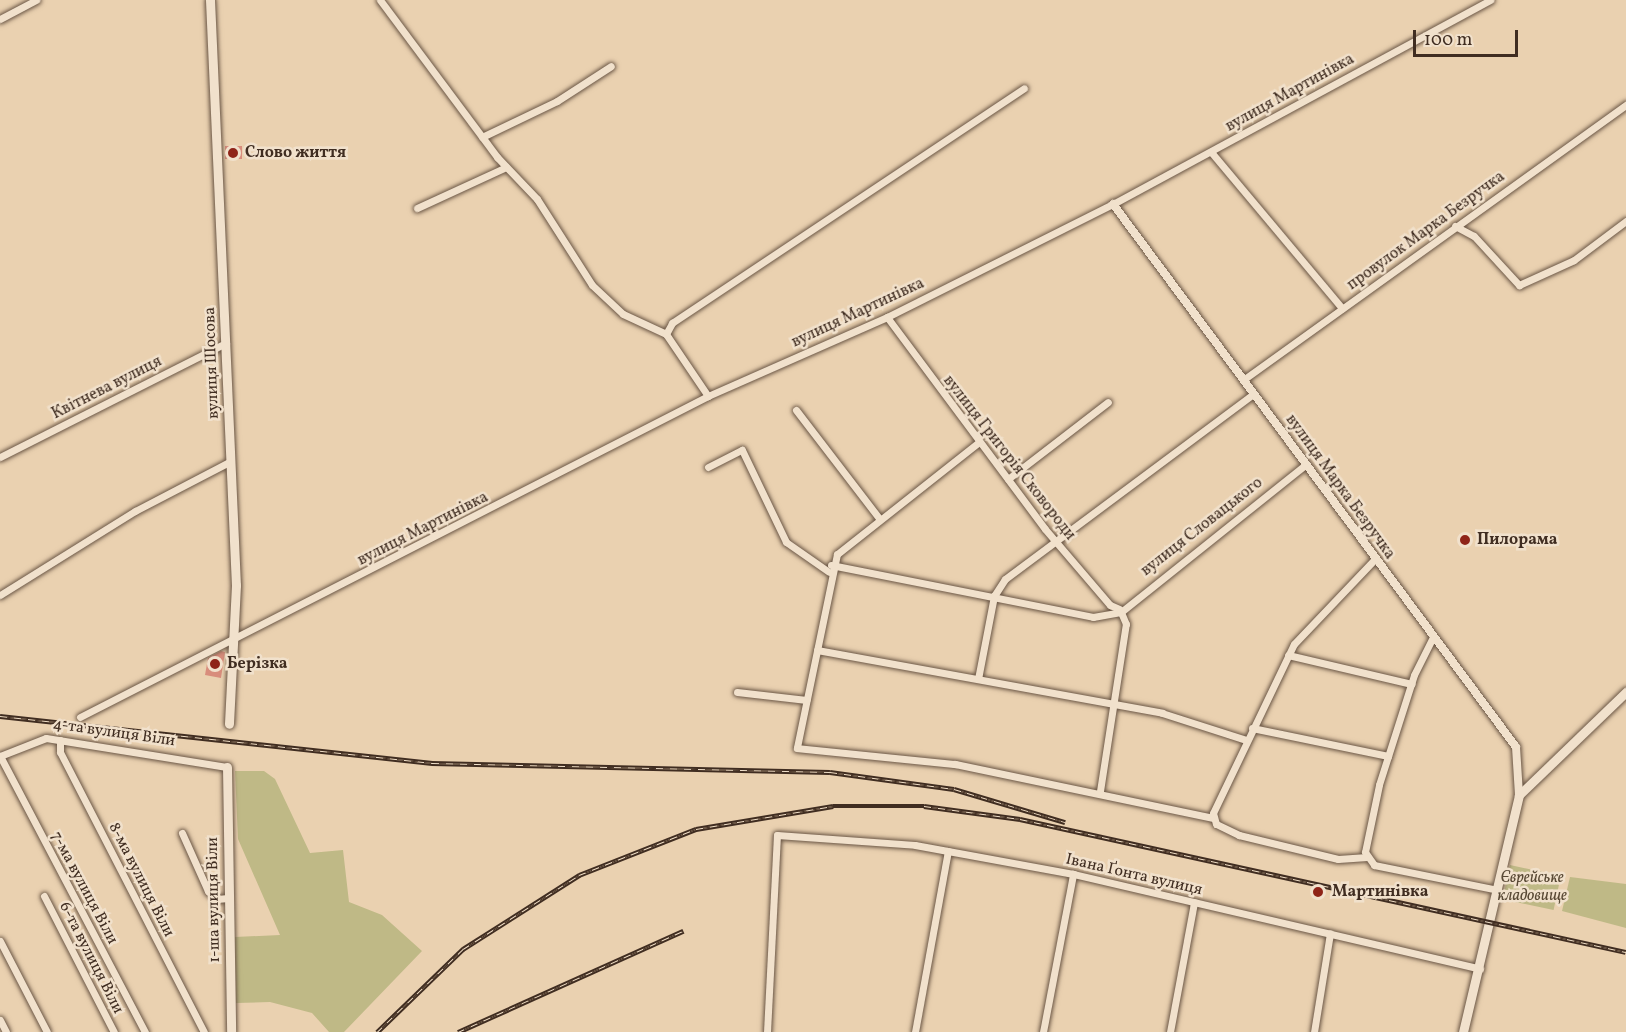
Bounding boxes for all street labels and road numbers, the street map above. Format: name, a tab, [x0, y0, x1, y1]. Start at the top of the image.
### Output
street label: вулиця Мартинівка	[1222, 50, 1358, 136]
street label: провулок Марка Безручка	[1343, 167, 1509, 295]
street label: вулиця Мартинівка	[789, 274, 927, 352]
street label: вулиця Шосова	[200, 307, 224, 419]
street label: Квітнева вулиця	[49, 352, 165, 424]
street label: вулиця Григорія Сковороди	[939, 372, 1079, 544]
street label: вулиця Марка Безручка	[1281, 411, 1399, 563]
street label: вулиця Словацького	[1137, 474, 1267, 580]
street label: вулиця Мартинівка	[354, 488, 492, 570]
street label: 4-та вулиця Віли	[52, 715, 176, 751]
street label: 8-ма вулиця Віли	[104, 820, 178, 940]
street label: 7-ма вулиця Віли	[46, 828, 122, 948]
street label: 1-ша вулиця Віли	[203, 837, 225, 963]
street label: Івана Ґонта вулиця	[1064, 850, 1204, 900]
street label: 6-та вулиця Віли	[55, 899, 127, 1017]

